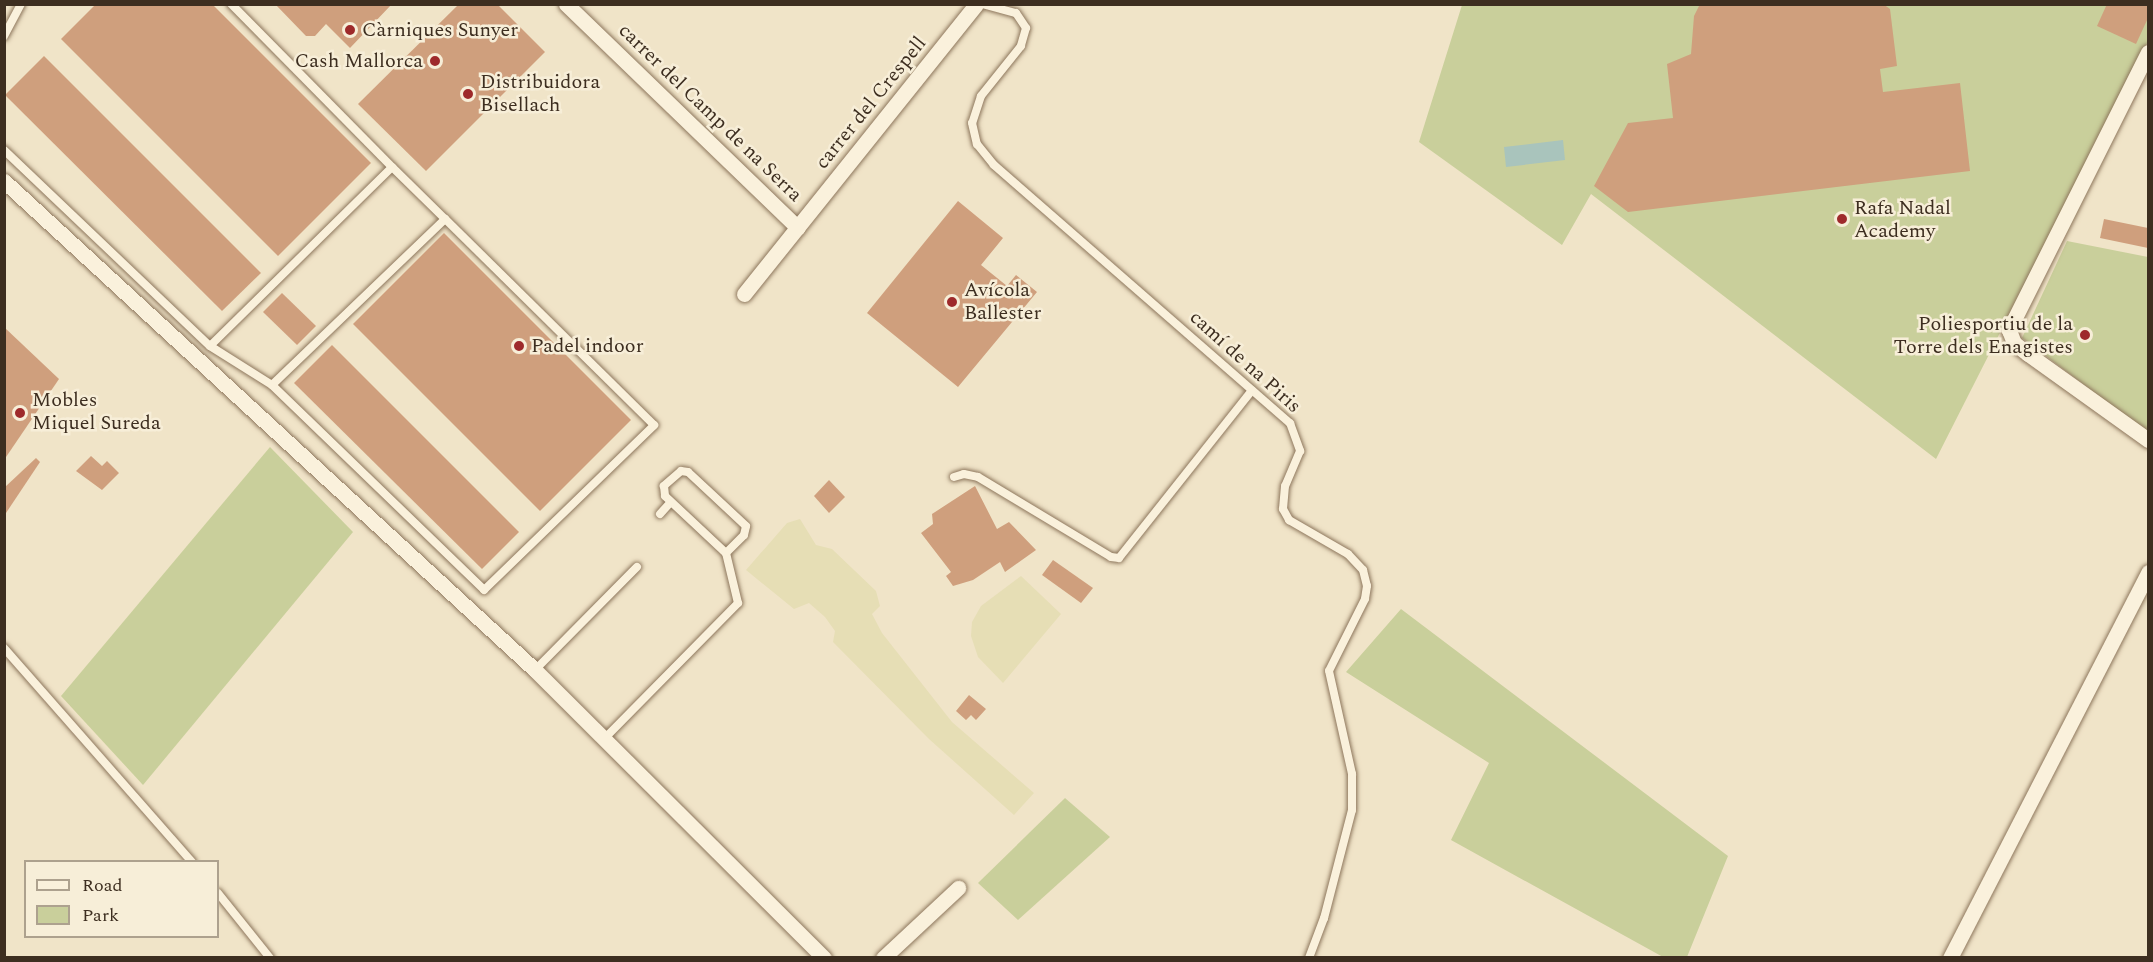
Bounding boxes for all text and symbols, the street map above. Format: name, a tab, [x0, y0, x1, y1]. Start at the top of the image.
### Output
place label: Càrniques Sunyer	[362, 18, 518, 42]
street label: carrer del Camp de na Serra	[613, 19, 807, 207]
marker: Càrniques Sunyer	[343, 23, 357, 37]
street label: carrer del Crespell	[810, 32, 932, 174]
place label: Cash Mallorca	[295, 49, 423, 73]
marker: Cash Mallorca	[428, 54, 442, 68]
place label: Distribuidora Bisellach	[480, 70, 600, 117]
marker: Distribuidora Bisellach	[461, 87, 475, 101]
place label: Rafa Nadal Academy	[1854, 196, 1951, 243]
marker: Rafa Nadal Academy	[1835, 212, 1849, 226]
place label: Avícola Ballester	[964, 278, 1041, 325]
marker: Avícola Ballester	[945, 295, 959, 309]
street label: camí de na Piris	[1184, 306, 1306, 418]
place label: Poliesportiu de la Torre dels Enagistes	[1894, 312, 2073, 359]
marker: Poliesportiu de la Torre dels Enagistes	[2078, 328, 2092, 342]
place label: Padel indoor	[531, 334, 644, 358]
marker: Padel indoor	[512, 339, 526, 353]
place label: Mobles Miquel Sureda	[32, 389, 161, 436]
marker: Mobles Miquel Sureda	[13, 406, 27, 420]
legend	[24, 860, 219, 938]
text: Road	[82, 872, 123, 899]
text: Park	[82, 902, 119, 929]

